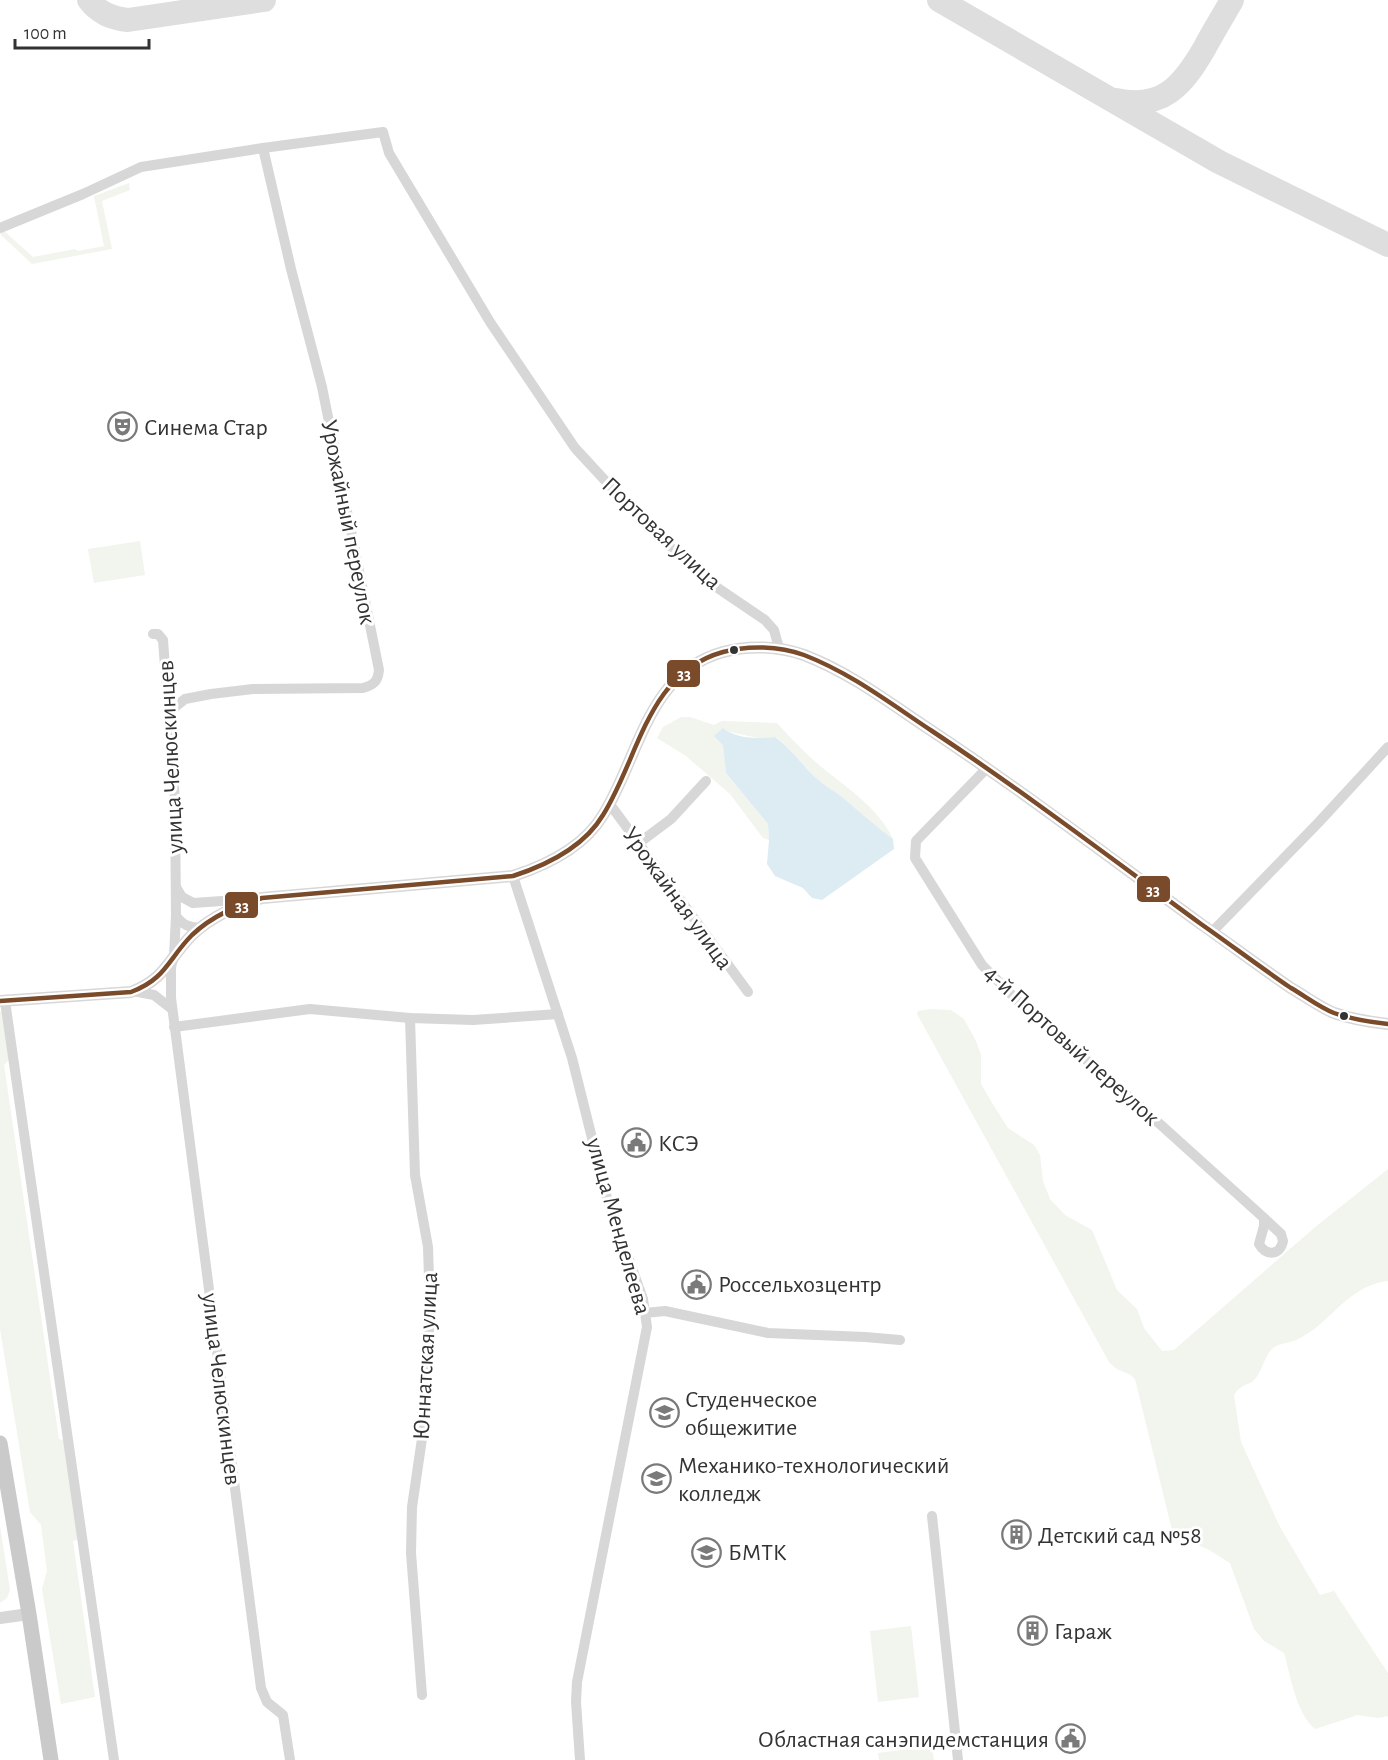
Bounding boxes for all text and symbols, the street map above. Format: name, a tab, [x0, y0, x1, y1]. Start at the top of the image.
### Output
scale bar	[15, 12, 148, 50]
text: 100 m	[24, 25, 67, 43]
theatre icon: Синема Стар	[107, 411, 139, 443]
place label: Синема Стар	[144, 416, 268, 440]
street label: Урожайный переулок	[316, 418, 380, 626]
street label: Портовая улица	[597, 473, 725, 595]
unlabelled marker	[728, 644, 740, 656]
line badge: 33	[666, 659, 701, 688]
street label: улица Челюскинцев	[154, 660, 188, 855]
text: 33	[677, 666, 691, 682]
street label: Урожайная улица	[618, 823, 737, 974]
line badge: 33	[1136, 875, 1171, 903]
text: 33	[1146, 882, 1160, 898]
line badge: 33	[224, 891, 259, 919]
text: 33	[235, 898, 249, 914]
street label: 4-й Портовый переулок	[979, 961, 1164, 1130]
unlabelled marker	[1338, 1010, 1350, 1022]
public building icon: КСЭ	[621, 1127, 653, 1159]
place label: КСЭ	[658, 1132, 699, 1156]
street label: улица Менделеева	[581, 1134, 655, 1317]
public building icon: Россельхозцентр	[681, 1268, 713, 1300]
street label: Юннатская улица	[410, 1271, 442, 1441]
place label: Россельхозцентр	[718, 1273, 882, 1297]
street label: улица Челюскинцев	[197, 1291, 245, 1487]
place label: Студенческое общежитие	[685, 1388, 817, 1440]
school or university icon: Студенческое общежитие	[648, 1397, 680, 1429]
place label: Механико-технологический колледж	[678, 1454, 949, 1506]
school or university icon: Механико-технологический колледж	[641, 1463, 673, 1495]
building icon: Детский сад №58	[1001, 1519, 1033, 1551]
place label: Детский сад №58	[1038, 1524, 1202, 1548]
school or university icon: БМТК	[691, 1536, 723, 1568]
place label: БМТК	[728, 1541, 787, 1565]
building icon: Гараж	[1017, 1615, 1049, 1647]
place label: Гараж	[1054, 1620, 1112, 1644]
public building icon: Областная санэпидемстанция	[1054, 1723, 1086, 1755]
place label: Областная санэпидемстанция	[758, 1728, 1049, 1752]

